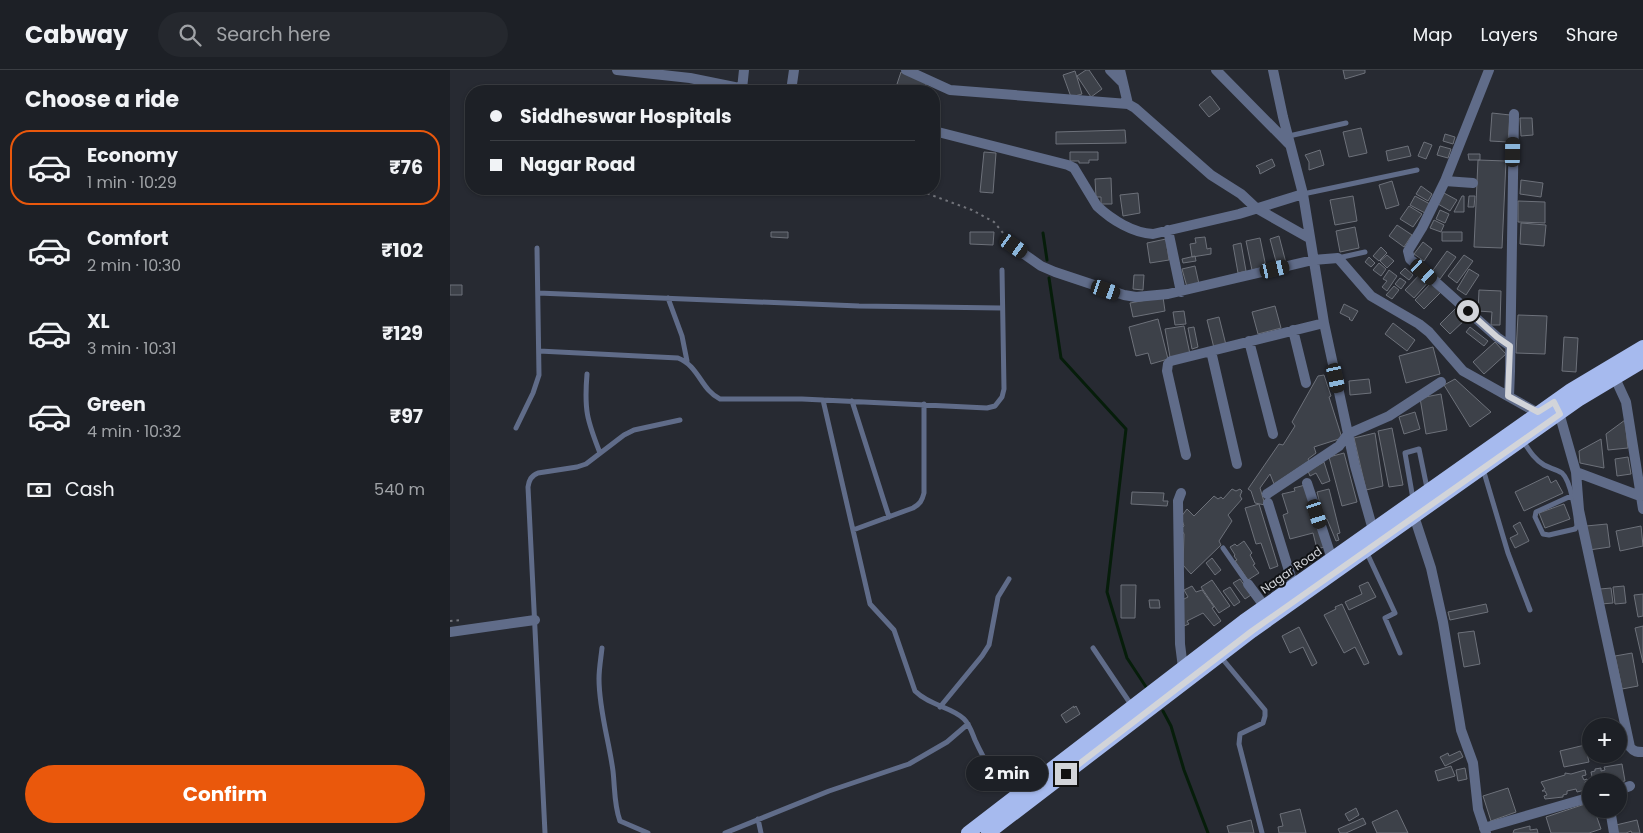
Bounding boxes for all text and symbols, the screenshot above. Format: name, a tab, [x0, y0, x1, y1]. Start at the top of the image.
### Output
search box	[158, 12, 508, 57]
text: Cabway	[25, 18, 128, 51]
icon: search	[176, 21, 204, 49]
text: Search here	[216, 21, 331, 48]
text: Map	[1413, 22, 1453, 47]
text: Layers	[1481, 22, 1538, 47]
text: Share	[1566, 22, 1618, 47]
text: Choose a ride	[25, 84, 179, 115]
text: Siddheswar Hospitals	[520, 103, 732, 130]
car	[1505, 137, 1520, 167]
text: Economy	[87, 142, 178, 169]
icon: car	[27, 145, 72, 190]
text: Nagar Road	[520, 151, 635, 178]
text: ₹76	[389, 154, 423, 181]
text: 1 min · 10:29	[87, 171, 177, 194]
text: Comfort	[87, 225, 169, 252]
icon: car	[27, 228, 72, 273]
car	[997, 231, 1030, 261]
text: ₹102	[381, 237, 423, 264]
text: 2 min · 10:30	[87, 254, 181, 277]
car	[1407, 256, 1440, 288]
car	[1258, 258, 1291, 280]
car	[1089, 278, 1122, 302]
route start	[1457, 300, 1479, 322]
text: XL	[87, 308, 110, 335]
icon: car	[27, 311, 72, 356]
text: ₹129	[382, 320, 423, 347]
text: 3 min · 10:31	[87, 337, 176, 360]
car	[1325, 362, 1346, 394]
text: Green	[87, 391, 146, 418]
icon: car	[27, 394, 72, 439]
text: ₹97	[390, 403, 423, 430]
text: 4 min · 10:32	[87, 420, 181, 443]
icon: cash	[25, 476, 53, 504]
text: Cash	[65, 476, 115, 503]
text: 540 m	[374, 478, 425, 501]
car	[1305, 497, 1328, 531]
street label: Nagar Road	[1257, 542, 1325, 598]
map controls	[1582, 718, 1627, 818]
button: +	[1582, 718, 1627, 763]
callout: 2 min	[966, 756, 1048, 792]
text: 2 min	[985, 762, 1029, 785]
route end	[1055, 763, 1077, 785]
button: Confirm	[25, 765, 425, 823]
button: −	[1582, 773, 1627, 818]

